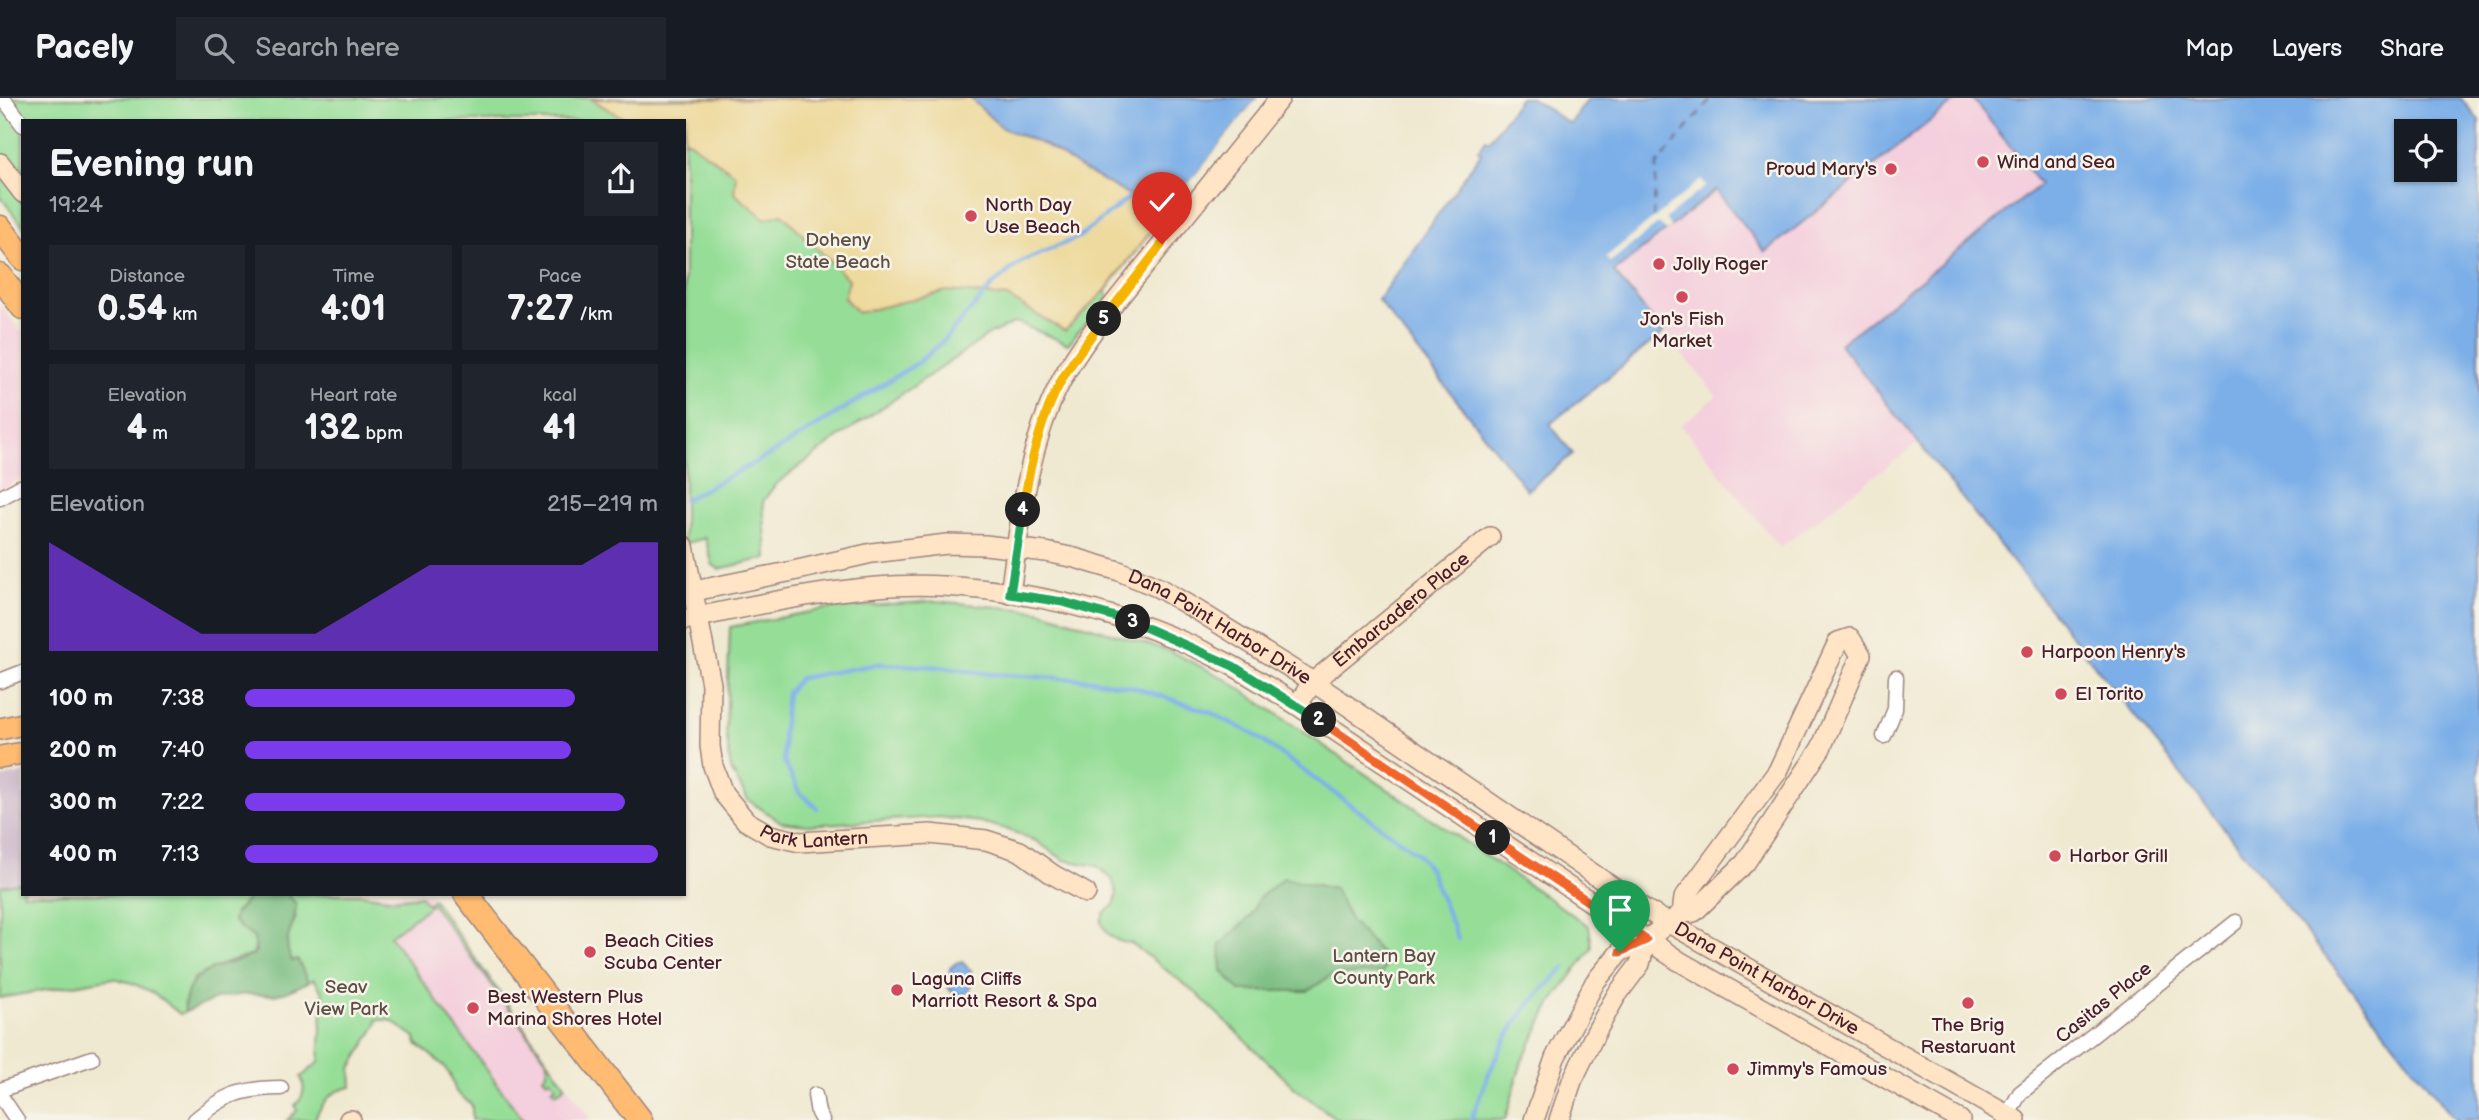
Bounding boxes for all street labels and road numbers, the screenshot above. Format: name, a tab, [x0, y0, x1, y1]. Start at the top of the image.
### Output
street label: Embarcadero Place	[1328, 547, 1474, 673]
street label: Dana Point Harbor Drive	[1125, 565, 1316, 690]
street label: Park Lantern	[755, 820, 869, 854]
street label: Dana Point Harbor Drive	[1670, 917, 1863, 1040]
street label: Casitas Place	[2051, 957, 2157, 1049]

